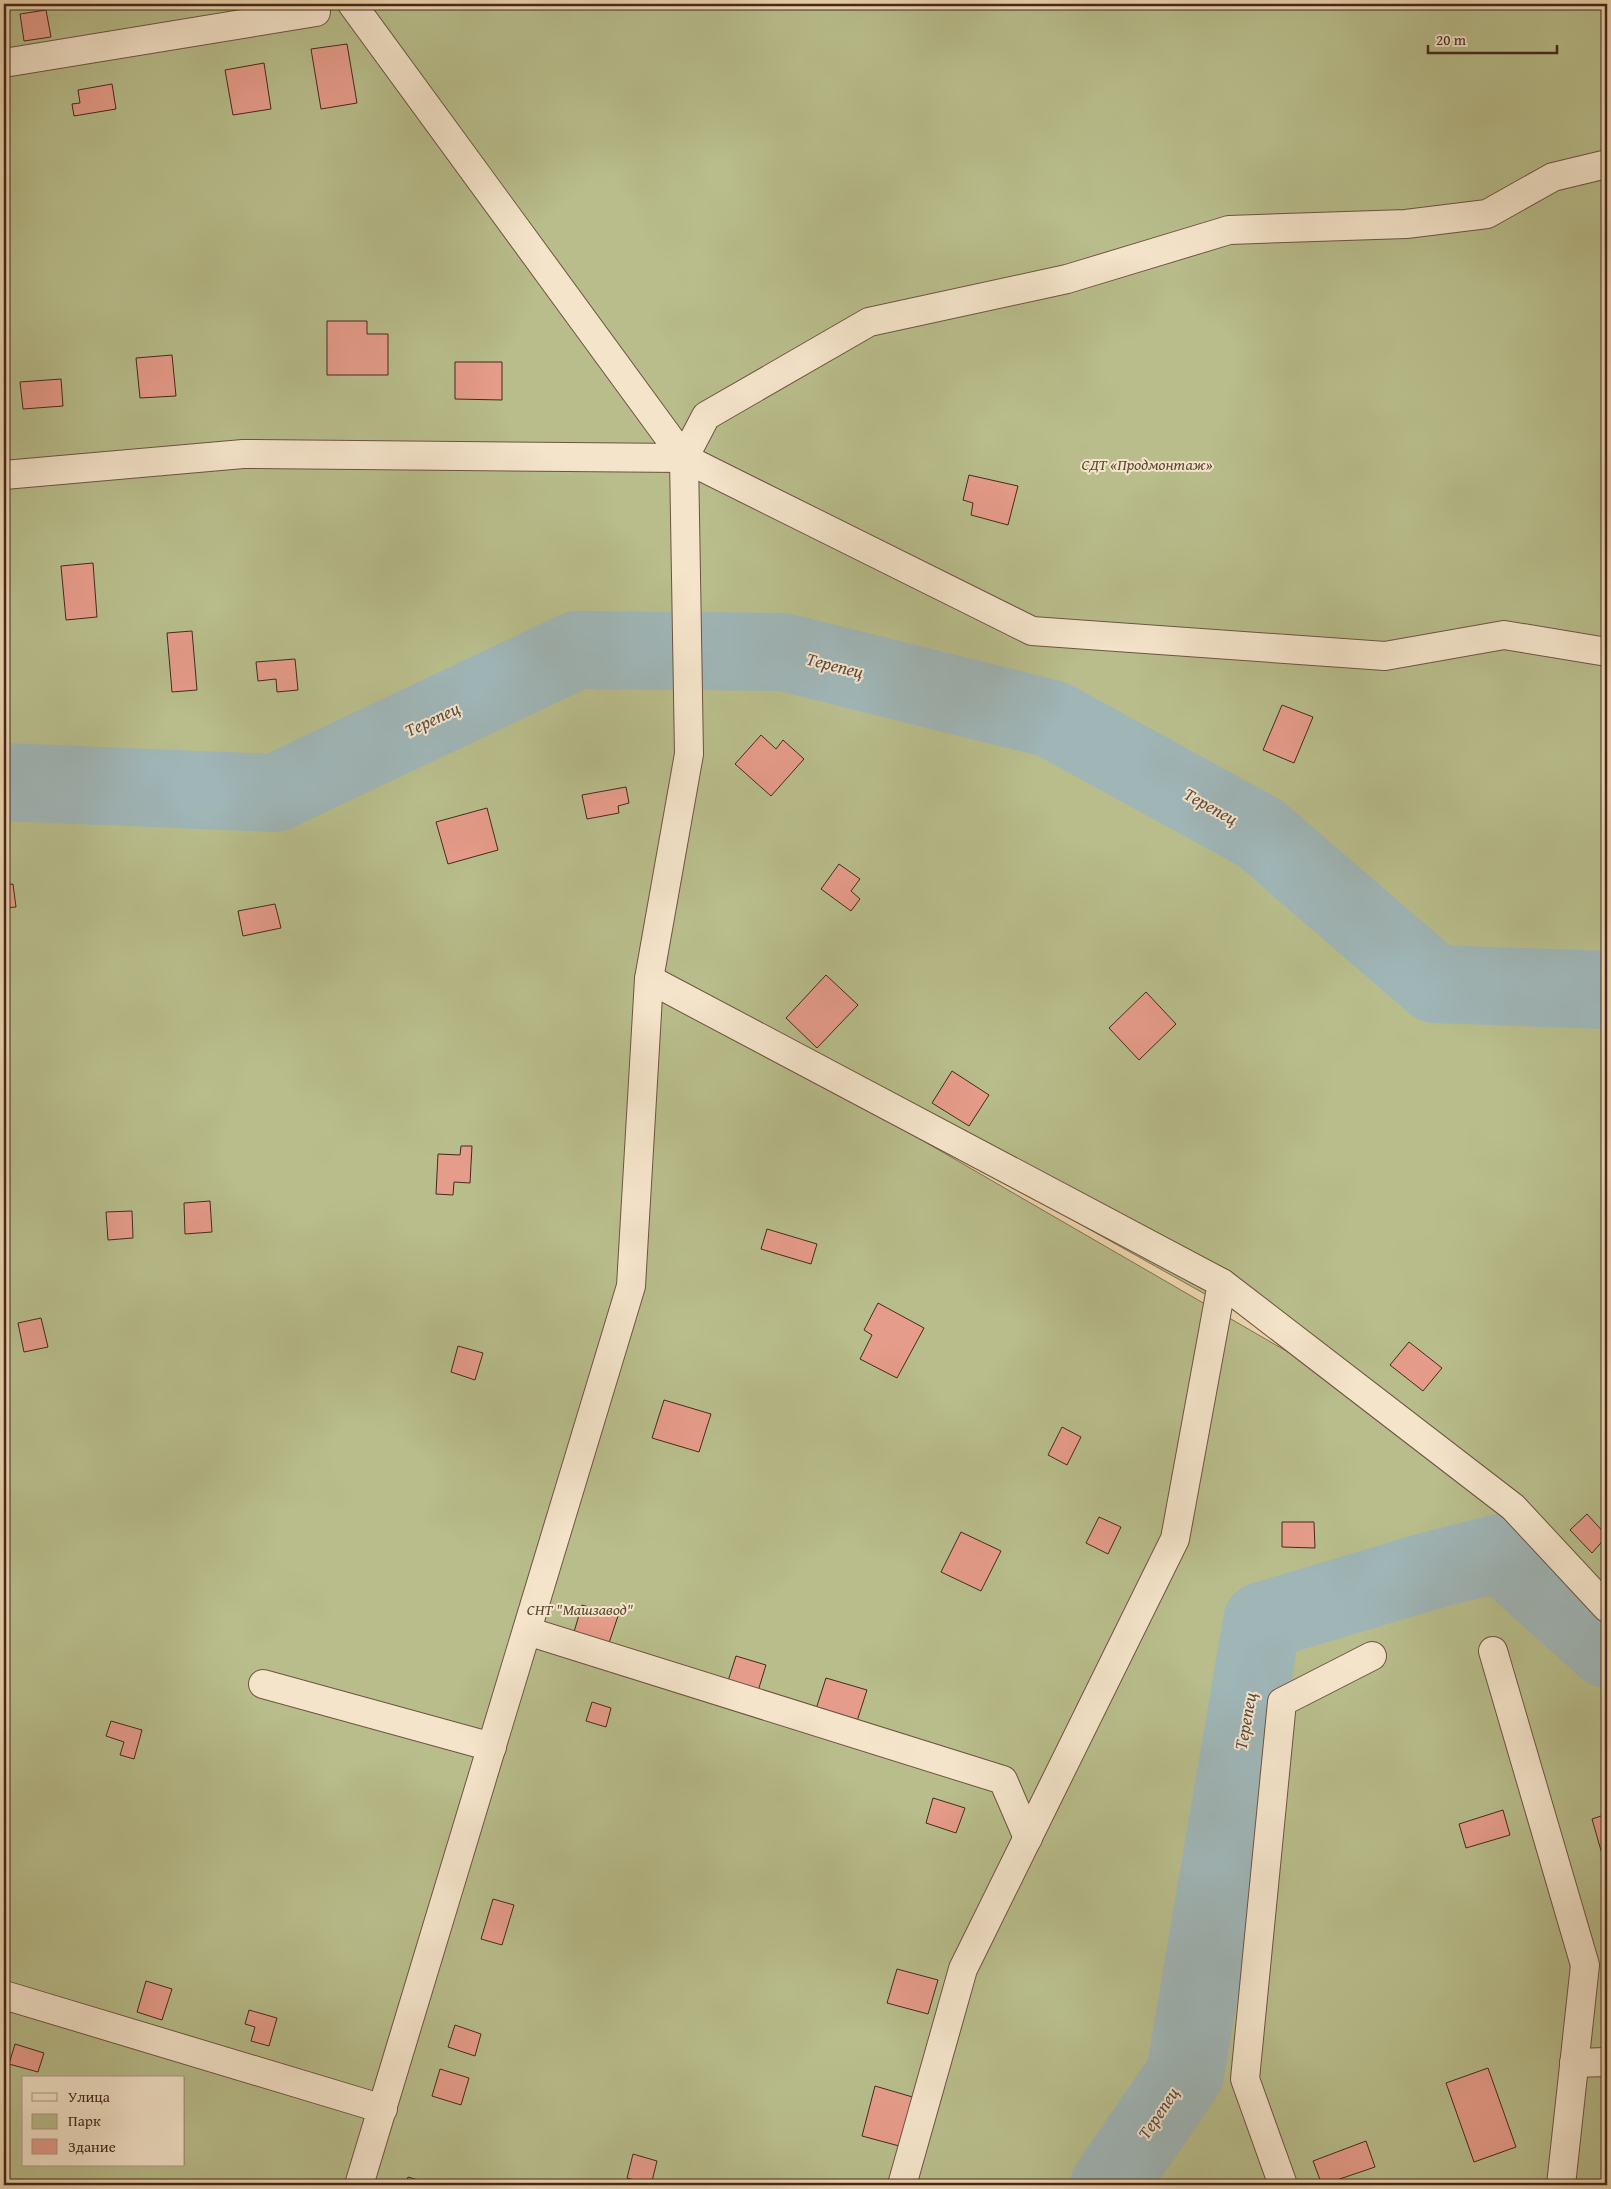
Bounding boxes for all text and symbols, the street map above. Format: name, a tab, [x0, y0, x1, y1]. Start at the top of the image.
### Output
scale bar	[1428, 22, 1557, 54]
text: 20 m	[1436, 29, 1467, 50]
park label: СДТ «Продмонтаж»	[1081, 452, 1213, 476]
water label: Терепец	[804, 645, 866, 685]
water label: Терепец	[400, 695, 464, 743]
water label: Терепец	[1179, 780, 1243, 832]
park label: СНТ "Машзавод"	[527, 1597, 634, 1621]
water label: Терепец	[1227, 1690, 1263, 1752]
legend	[22, 2076, 185, 2166]
water label: Терепец	[1131, 2081, 1185, 2145]
text: Улица	[68, 2086, 111, 2107]
text: Парк	[68, 2110, 101, 2131]
text: Здание	[68, 2136, 116, 2157]

